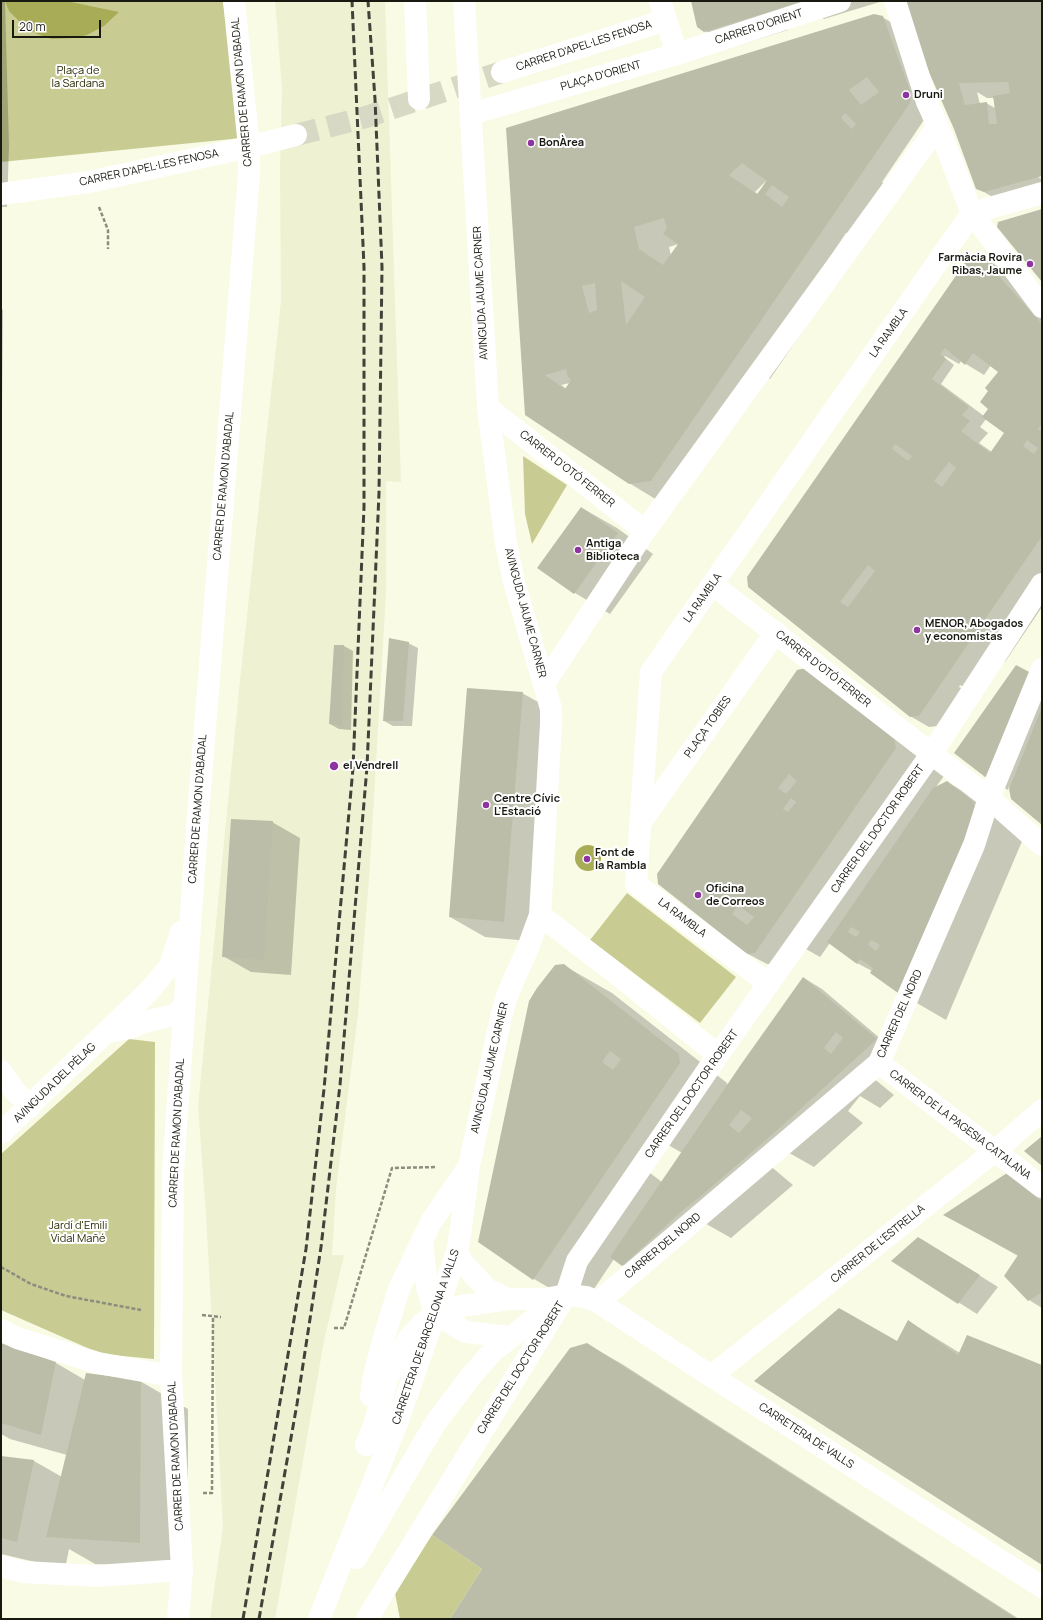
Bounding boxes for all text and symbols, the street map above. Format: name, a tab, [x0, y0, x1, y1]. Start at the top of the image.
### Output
street label: CARRER D'ORIENT	[713, 7, 805, 47]
scale bar	[14, 12, 103, 38]
street label: CARRER DE RAMON D'ABADAL	[229, 17, 255, 167]
text: 20 m	[19, 18, 46, 35]
street label: CARRER D'APEL·LES FENOSA	[514, 18, 654, 74]
street label: PLAÇA D'ORIENT	[559, 58, 643, 94]
park label: Plaça de la Sardana	[52, 64, 104, 90]
place label: Druni	[914, 88, 943, 102]
marker: Druni	[901, 90, 911, 100]
place label: BonÀrea	[539, 136, 584, 150]
marker: BonÀrea	[526, 138, 536, 148]
street label: CARRER D'APEL·LES FENOSA	[78, 147, 220, 189]
street label: AVINGUDA JAUME CARNER	[471, 226, 491, 360]
place label: Farmàcia Rovira Ribas, Jaume	[938, 251, 1022, 277]
marker: Farmàcia Rovira Ribas, Jaume	[1025, 259, 1035, 269]
street label: LA RAMBLA	[867, 306, 911, 360]
street label: CARRER DE RAMON D'ABADAL	[211, 411, 237, 561]
street label: CARRER D'OTÓ FERRER	[517, 428, 617, 510]
place label: Antiga Biblioteca	[586, 537, 639, 563]
marker: Antiga Biblioteca	[573, 545, 583, 555]
street label: AVINGUDA JAUME CARNER	[501, 547, 549, 679]
street label: LA RAMBLA	[681, 571, 725, 625]
place label: MENOR, Abogados y economistas	[925, 617, 1023, 643]
marker: MENOR, Abogados y economistas	[912, 625, 922, 635]
street label: CARRER D'OTÓ FERRER	[773, 628, 873, 710]
street label: PLAÇA TOBIES	[682, 694, 734, 760]
street label: CARRER DE RAMON D'ABADAL	[186, 734, 210, 884]
place label: el Vendrell	[343, 759, 398, 773]
marker: el Vendrell	[328, 760, 340, 772]
street label: CARRER DEL DOCTOR ROBERT	[829, 762, 927, 896]
place label: Centre Cívic L'Estació	[494, 792, 560, 818]
marker: Centre Cívic L'Estació	[481, 800, 491, 810]
place label: Font de la Rambla	[595, 846, 646, 872]
marker: Font de la Rambla	[582, 854, 592, 864]
place label: Oficina de Correos	[706, 882, 764, 908]
marker: Oficina de Correos	[693, 890, 703, 900]
street label: LA RAMBLA	[655, 895, 709, 941]
street label: CARRER DEL NORD	[875, 968, 925, 1060]
street label: AVINGUDA JAUME CARNER	[468, 1001, 512, 1135]
street label: CARRER DEL DOCTOR ROBERT	[643, 1027, 741, 1161]
street label: AVINGUDA DEL PÈLAG	[11, 1040, 99, 1126]
street label: CARRER DE RAMON D'ABADAL	[166, 1058, 188, 1208]
street label: CARRER DE LA PAGESIA CATALANA	[887, 1067, 1033, 1183]
street label: CARRER DE L'ESTRELLA	[828, 1202, 928, 1286]
street label: CARRER DEL NORD	[622, 1210, 704, 1282]
park label: Jardí d'Emili Vidal Mañé	[49, 1219, 107, 1245]
street label: CARRETERA DE BARCELONA A VALLS	[390, 1248, 462, 1426]
street label: CARRER DEL DOCTOR ROBERT	[475, 1299, 567, 1437]
street label: CARRER DE RAMON D'ABADAL	[165, 1381, 187, 1531]
street label: CARRETERA DE VALLS	[756, 1400, 856, 1472]

